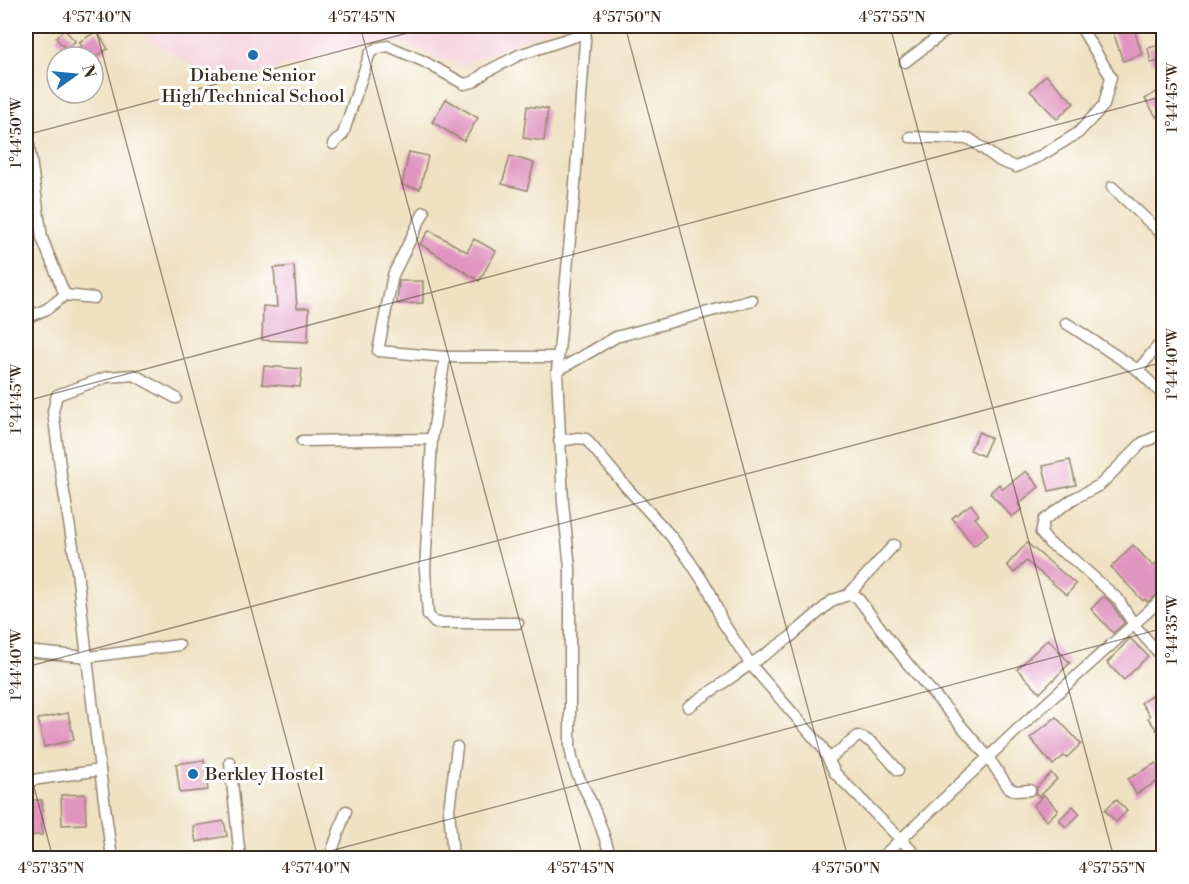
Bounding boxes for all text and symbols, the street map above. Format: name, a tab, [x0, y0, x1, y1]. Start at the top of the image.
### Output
text: 4°57'40"N	[63, 8, 131, 27]
text: 4°57'45"N	[328, 8, 396, 27]
text: 4°57'50"N	[593, 8, 661, 27]
text: 4°57'55"N	[859, 8, 925, 27]
north arrow	[45, 45, 105, 105]
marker: Diabene Senior High/Technical School	[246, 48, 260, 62]
text: N	[77, 63, 100, 80]
text: 1°44'45"W	[1163, 63, 1182, 133]
place label: Diabene Senior High/Technical School	[161, 64, 345, 108]
text: 1°44'50"W	[7, 97, 26, 169]
text: 1°44'40"W	[1163, 328, 1182, 400]
text: 1°44'45"W	[7, 364, 26, 434]
text: 1°44'35"W	[1163, 595, 1182, 665]
text: 1°44'40"W	[7, 629, 26, 701]
place label: Berkley Hostel	[204, 763, 324, 786]
marker: Berkley Hostel	[186, 767, 200, 781]
text: 4°57'35"N	[18, 859, 84, 878]
text: 4°57'40"N	[282, 859, 350, 878]
text: 4°57'45"N	[547, 859, 615, 878]
text: 4°57'50"N	[812, 859, 880, 878]
text: 4°57'55"N	[1079, 859, 1145, 878]

